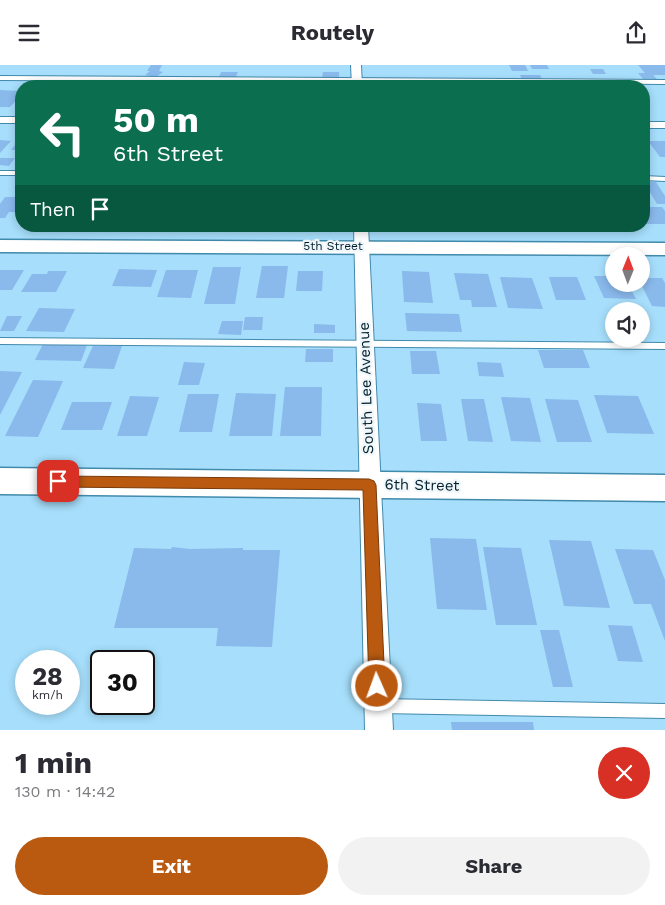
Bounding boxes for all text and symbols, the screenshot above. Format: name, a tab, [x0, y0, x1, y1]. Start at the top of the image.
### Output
icon: menu	[15, 19, 43, 47]
icon: share	[622, 19, 650, 47]
text: Routely	[291, 20, 374, 45]
text: 50 m	[113, 99, 199, 141]
icon: left	[30, 100, 95, 165]
text: 6th Street	[113, 141, 223, 166]
icon: arrive	[86, 195, 114, 223]
text: Then	[30, 198, 76, 221]
street label: 5th Street	[303, 239, 363, 253]
north arrow	[605, 247, 650, 293]
map controls	[605, 247, 650, 347]
button: sound	[605, 302, 650, 347]
street label: South Lee Avenue	[355, 322, 377, 454]
pin	[37, 460, 79, 502]
icon: arrive	[44, 467, 72, 495]
street label: 6th Street	[384, 475, 460, 495]
speed limit sign: 30	[90, 650, 155, 715]
position arrow	[350, 659, 402, 711]
text: 28	[32, 662, 63, 691]
text: km/h	[32, 688, 63, 702]
text: 1 min	[15, 745, 92, 780]
button: close	[598, 747, 650, 799]
text: 130 m · 14:42	[15, 782, 115, 801]
button: Exit	[15, 837, 328, 895]
button: Share	[338, 837, 650, 895]

